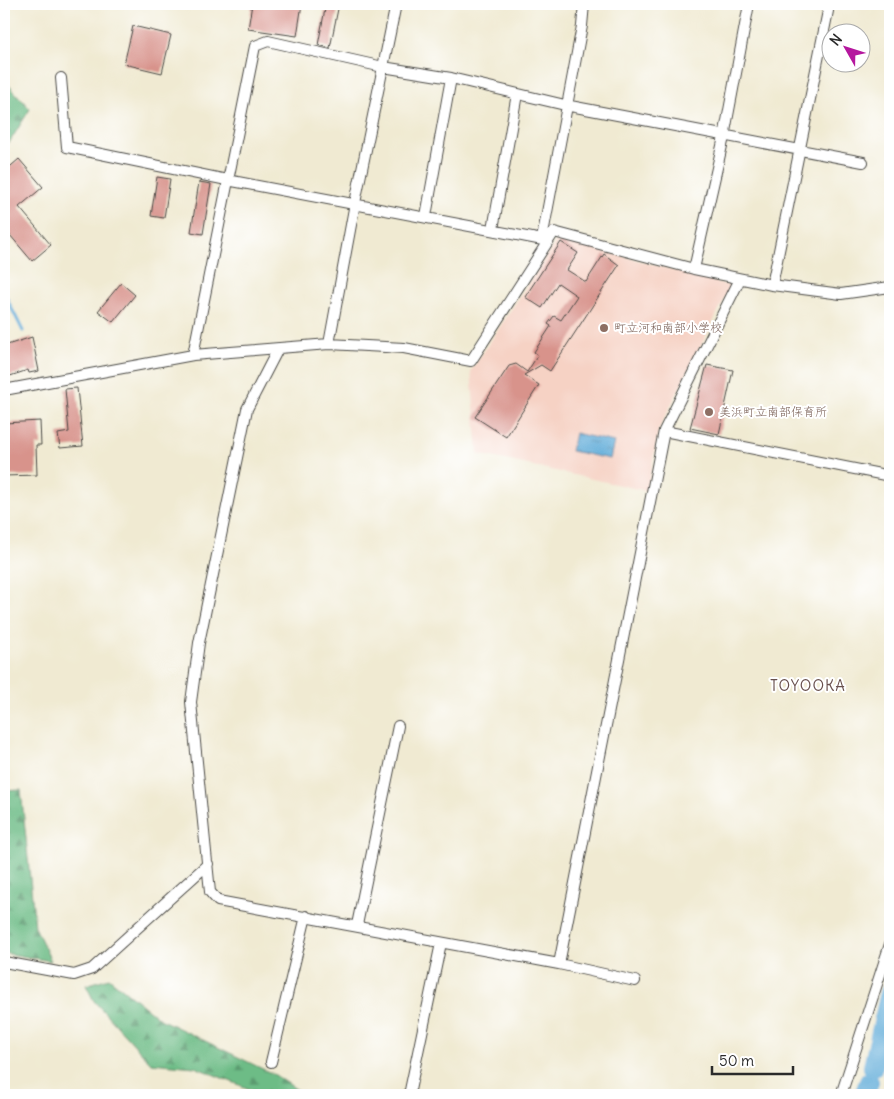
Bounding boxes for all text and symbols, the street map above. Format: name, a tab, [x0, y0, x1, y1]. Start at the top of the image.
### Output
north arrow	[822, 22, 872, 72]
text: N	[826, 30, 846, 49]
place label: 町立河和南部小学校	[614, 320, 722, 335]
marker: 町立河和南部小学校	[598, 322, 610, 334]
place label: 美浜町立南部保育所	[719, 404, 827, 419]
marker: 美浜町立南部保育所	[703, 406, 715, 418]
district label: TOYOOKA	[770, 676, 846, 695]
scale bar	[712, 1044, 793, 1076]
text: 50 m	[719, 1051, 754, 1070]

